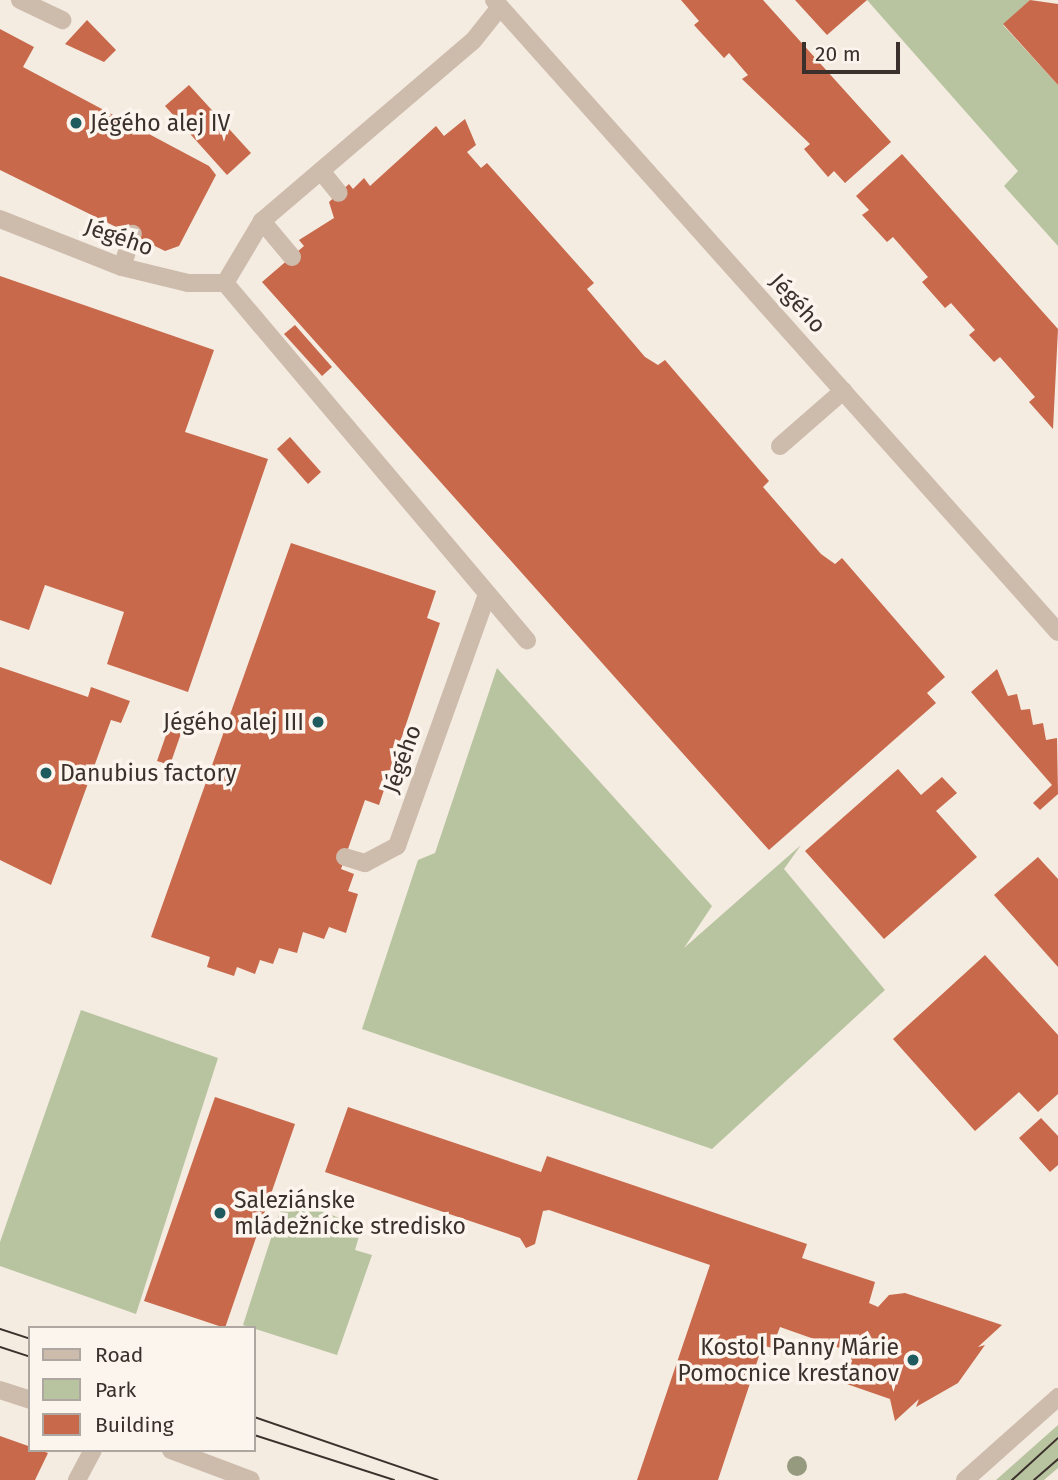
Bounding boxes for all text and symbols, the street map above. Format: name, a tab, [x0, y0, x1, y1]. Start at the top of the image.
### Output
scale bar	[806, 28, 904, 72]
text: 20 m	[815, 41, 861, 67]
place label: Jégého alej IV	[90, 109, 230, 137]
marker: Jégého alej IV	[68, 115, 84, 131]
street label: Jégého	[81, 212, 157, 262]
street label: Jégého	[764, 268, 832, 338]
place label: Jégého alej III	[163, 708, 304, 736]
marker: Jégého alej III	[310, 714, 326, 730]
street label: Jégého	[377, 721, 427, 797]
place label: Danubius factory	[60, 759, 237, 787]
marker: Danubius factory	[38, 765, 54, 781]
place label: Saleziánske mládežnícke stredisko	[234, 1186, 466, 1240]
marker: Saleziánske mládežnícke stredisko	[212, 1205, 228, 1221]
legend	[28, 1326, 256, 1452]
place label: Kostol Panny Márie Pomocnice kresťanov	[678, 1333, 899, 1387]
text: Road	[95, 1342, 143, 1368]
marker: Kostol Panny Márie Pomocnice kresťanov	[905, 1352, 921, 1368]
text: Park	[95, 1377, 136, 1403]
text: Building	[95, 1412, 174, 1438]

